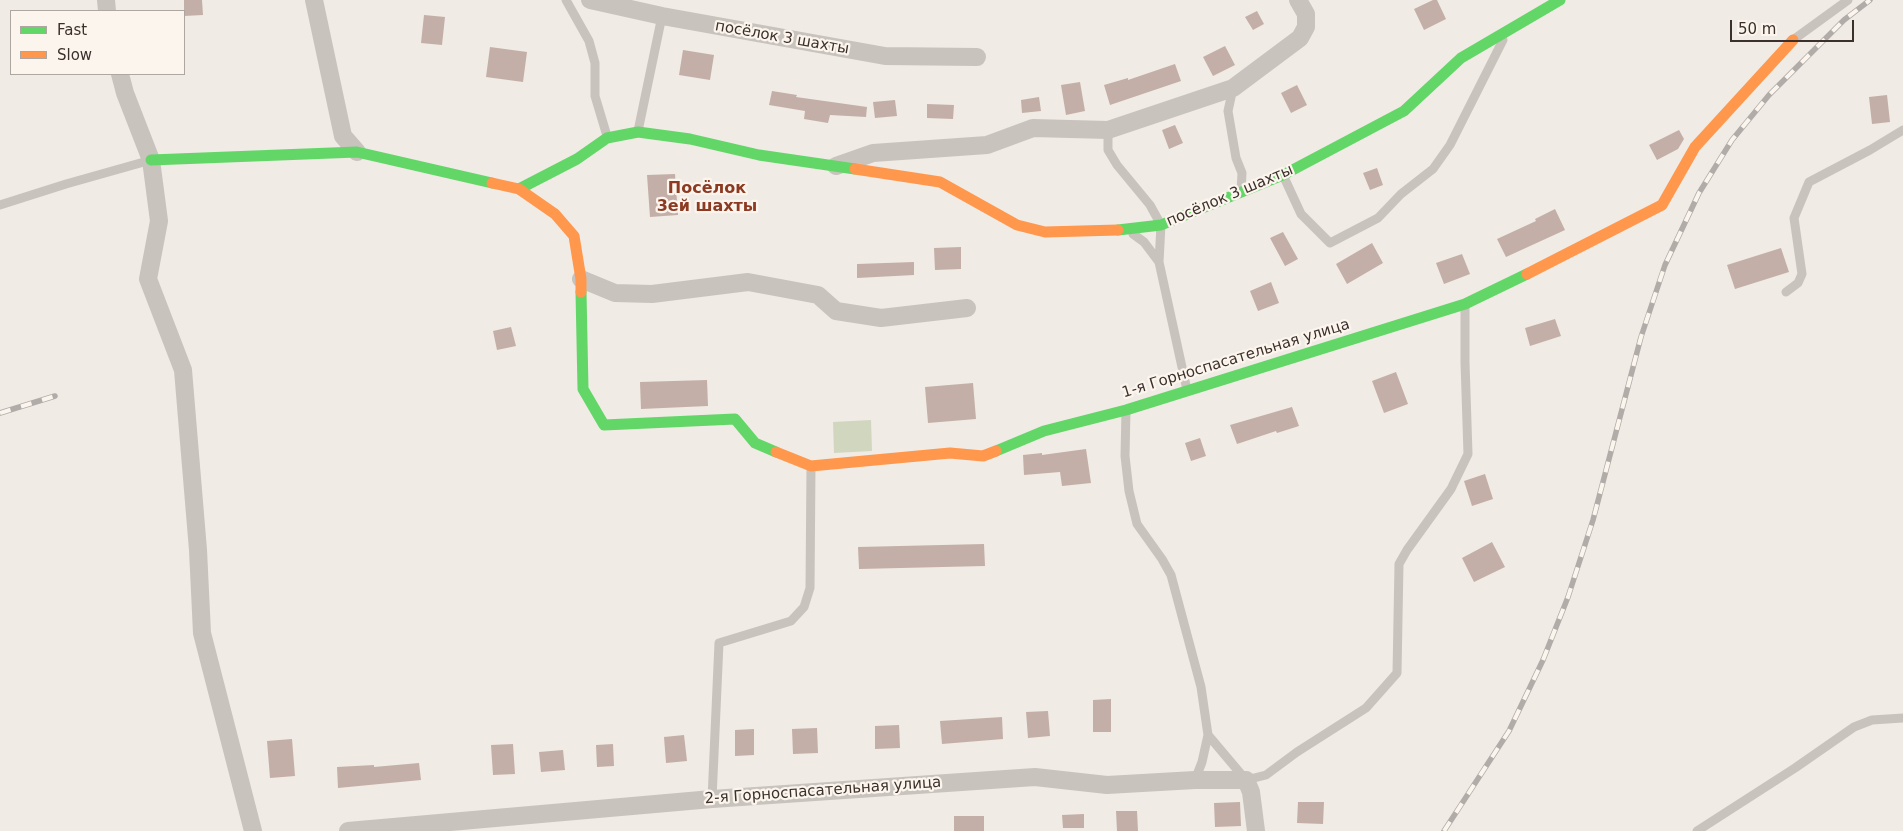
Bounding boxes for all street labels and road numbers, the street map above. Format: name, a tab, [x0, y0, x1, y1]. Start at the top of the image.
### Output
street label: посёлок 3 шахты	[714, 17, 850, 59]
street label: посёлок 3 шахты	[1164, 161, 1296, 231]
street label: 1-я Горноспасательная улица	[1120, 316, 1352, 402]
street label: 2-я Горноспасательная улица	[704, 774, 942, 808]

